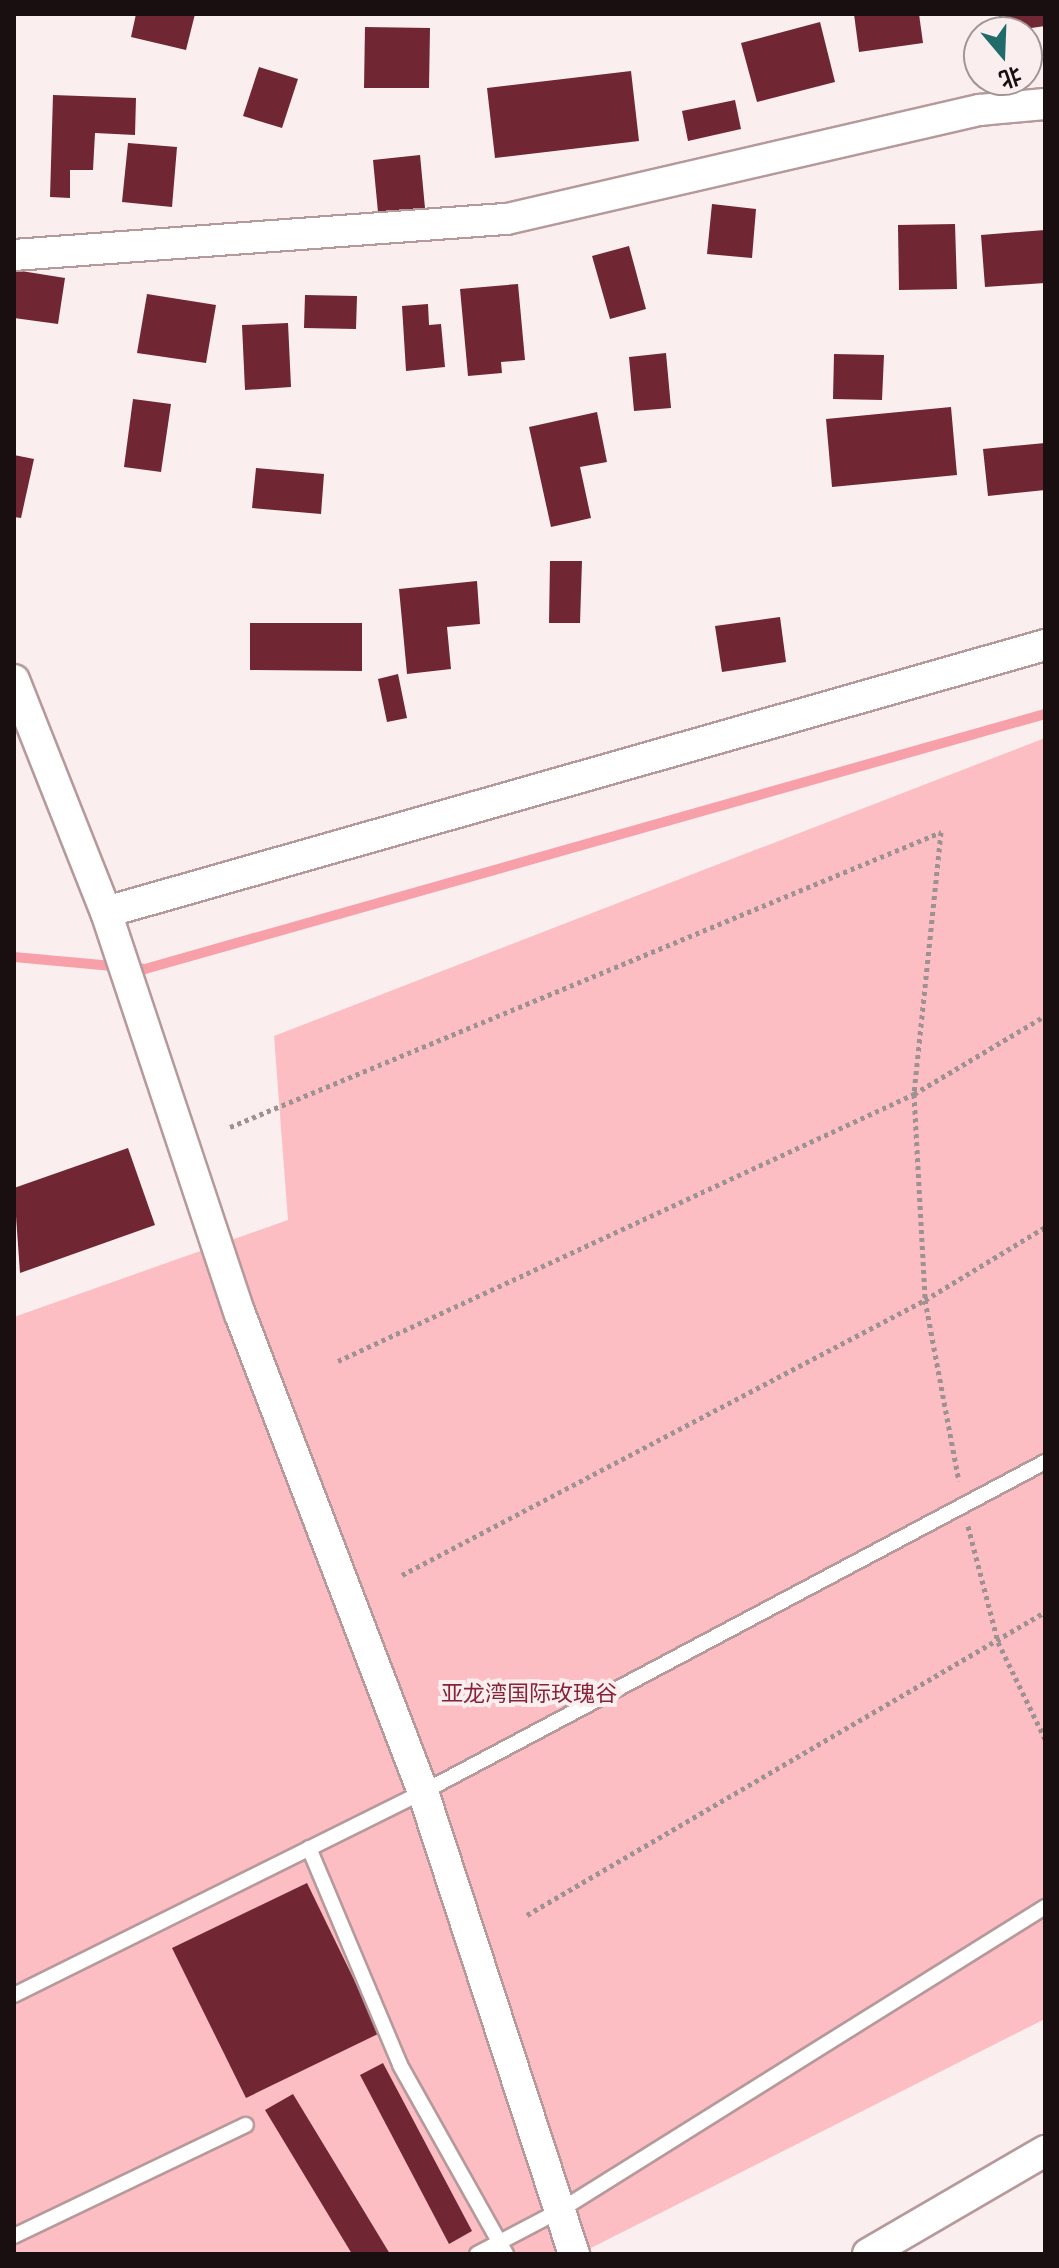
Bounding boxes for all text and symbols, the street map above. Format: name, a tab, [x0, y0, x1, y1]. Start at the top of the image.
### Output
north arrow	[963, 16, 1043, 96]
text: 北	[996, 61, 1025, 94]
park label: 亚龙湾国际玫瑰谷	[441, 1681, 617, 1707]

